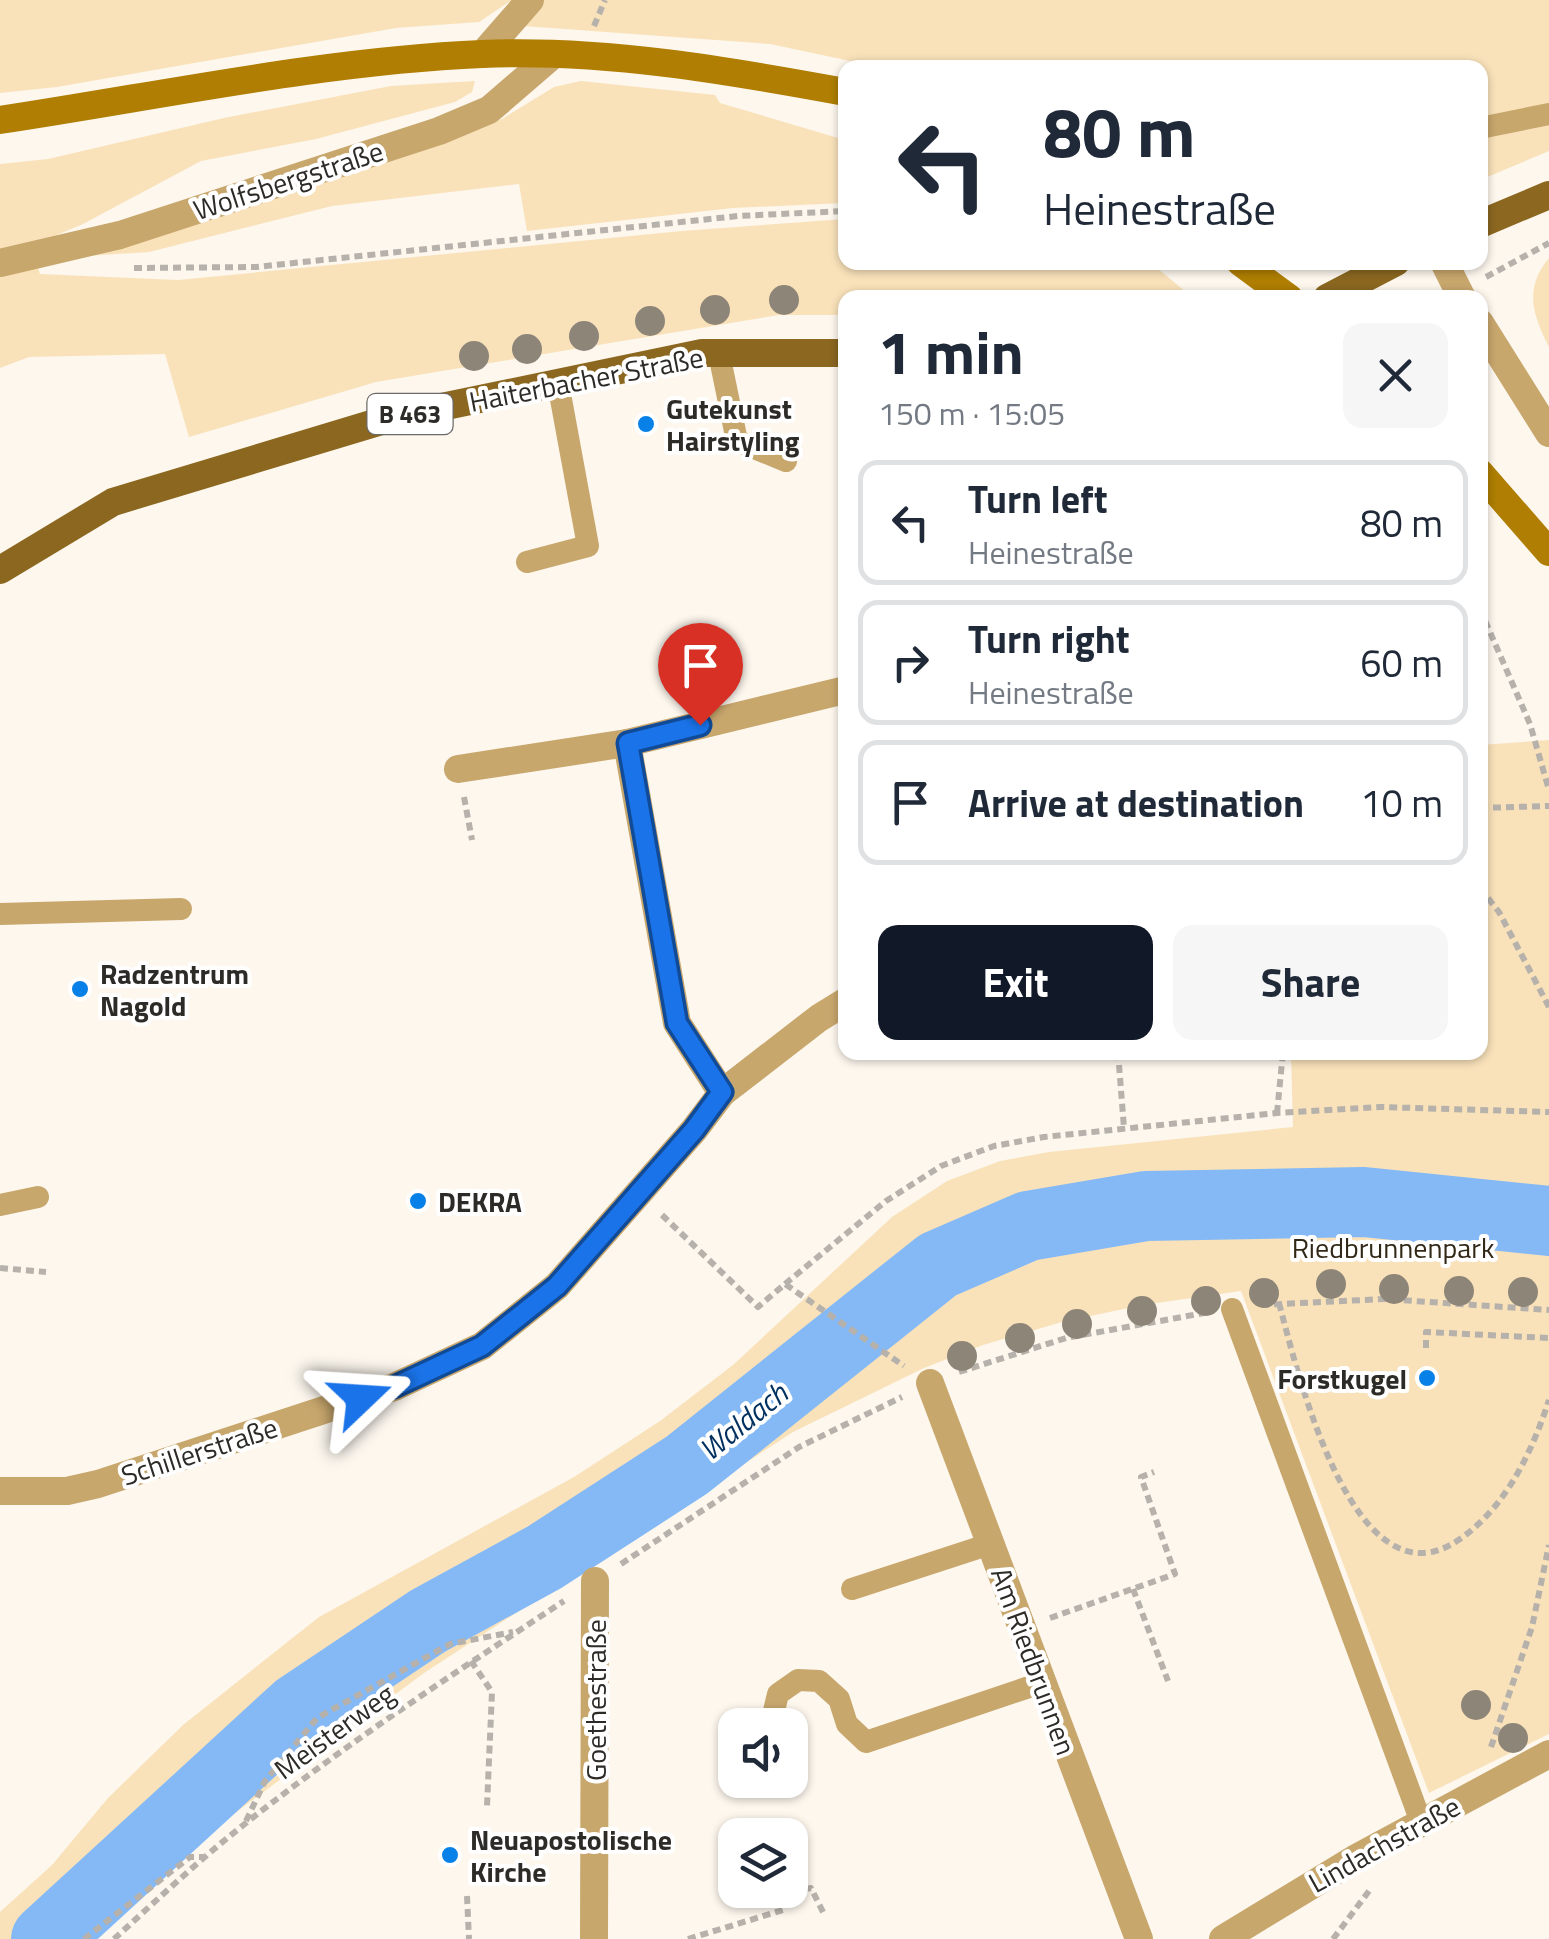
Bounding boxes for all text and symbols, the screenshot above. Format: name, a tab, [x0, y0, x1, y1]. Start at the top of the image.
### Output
text: 80 m	[1043, 78, 1196, 184]
icon: left	[878, 100, 1008, 230]
street label: Wolfsbergstraße	[188, 129, 388, 231]
text: Heinestraße	[1043, 174, 1276, 242]
text: 1 min	[878, 306, 1024, 397]
button: close	[1343, 323, 1448, 428]
street label: Haiterbacher Straße	[465, 335, 707, 423]
place label: Gutekunst Hairstyling	[666, 387, 800, 462]
text: 150 m · 15:05	[878, 389, 1065, 437]
road number: B 463	[368, 394, 452, 434]
marker: Gutekunst Hairstyling	[635, 413, 657, 435]
text: Turn left	[968, 470, 1108, 528]
text: 80 m	[1360, 494, 1443, 552]
icon: left	[883, 495, 938, 550]
text: Heinestraße	[968, 528, 1134, 576]
text: Turn right	[968, 610, 1130, 668]
pin	[658, 623, 743, 726]
text: 60 m	[1360, 634, 1443, 692]
icon: right	[883, 635, 938, 690]
icon: arrive	[673, 638, 728, 693]
text: Heinestraße	[968, 668, 1134, 716]
text: Arrive at destination	[968, 774, 1304, 832]
text: 10 m	[1360, 774, 1443, 832]
icon: arrive	[883, 775, 938, 830]
button: Exit	[878, 925, 1153, 1040]
button: Share	[1173, 925, 1448, 1040]
place label: Radzentrum Nagold	[100, 952, 249, 1027]
marker: Radzentrum Nagold	[69, 978, 91, 1000]
place label: DEKRA	[438, 1180, 522, 1223]
marker: DEKRA	[407, 1190, 429, 1212]
park label: Riedbrunnenpark	[1292, 1226, 1494, 1269]
position arrow	[309, 1346, 413, 1450]
place label: Forstkugel	[1277, 1357, 1407, 1400]
marker: Forstkugel	[1416, 1367, 1438, 1389]
water label: Waldach	[689, 1370, 798, 1471]
street label: Schillerstraße	[115, 1406, 283, 1496]
street label: Am Riedbrunnen	[980, 1561, 1088, 1761]
street label: Goethestraße	[574, 1619, 617, 1781]
street label: Meisterweg	[265, 1672, 403, 1790]
map controls	[718, 1708, 808, 1908]
button: sound	[718, 1708, 808, 1798]
street label: Lindachstraße	[1300, 1785, 1468, 1903]
place label: Neuapostolische Kirche	[470, 1818, 672, 1893]
button: layers	[718, 1818, 808, 1908]
marker: Neuapostolische Kirche	[439, 1844, 461, 1866]

